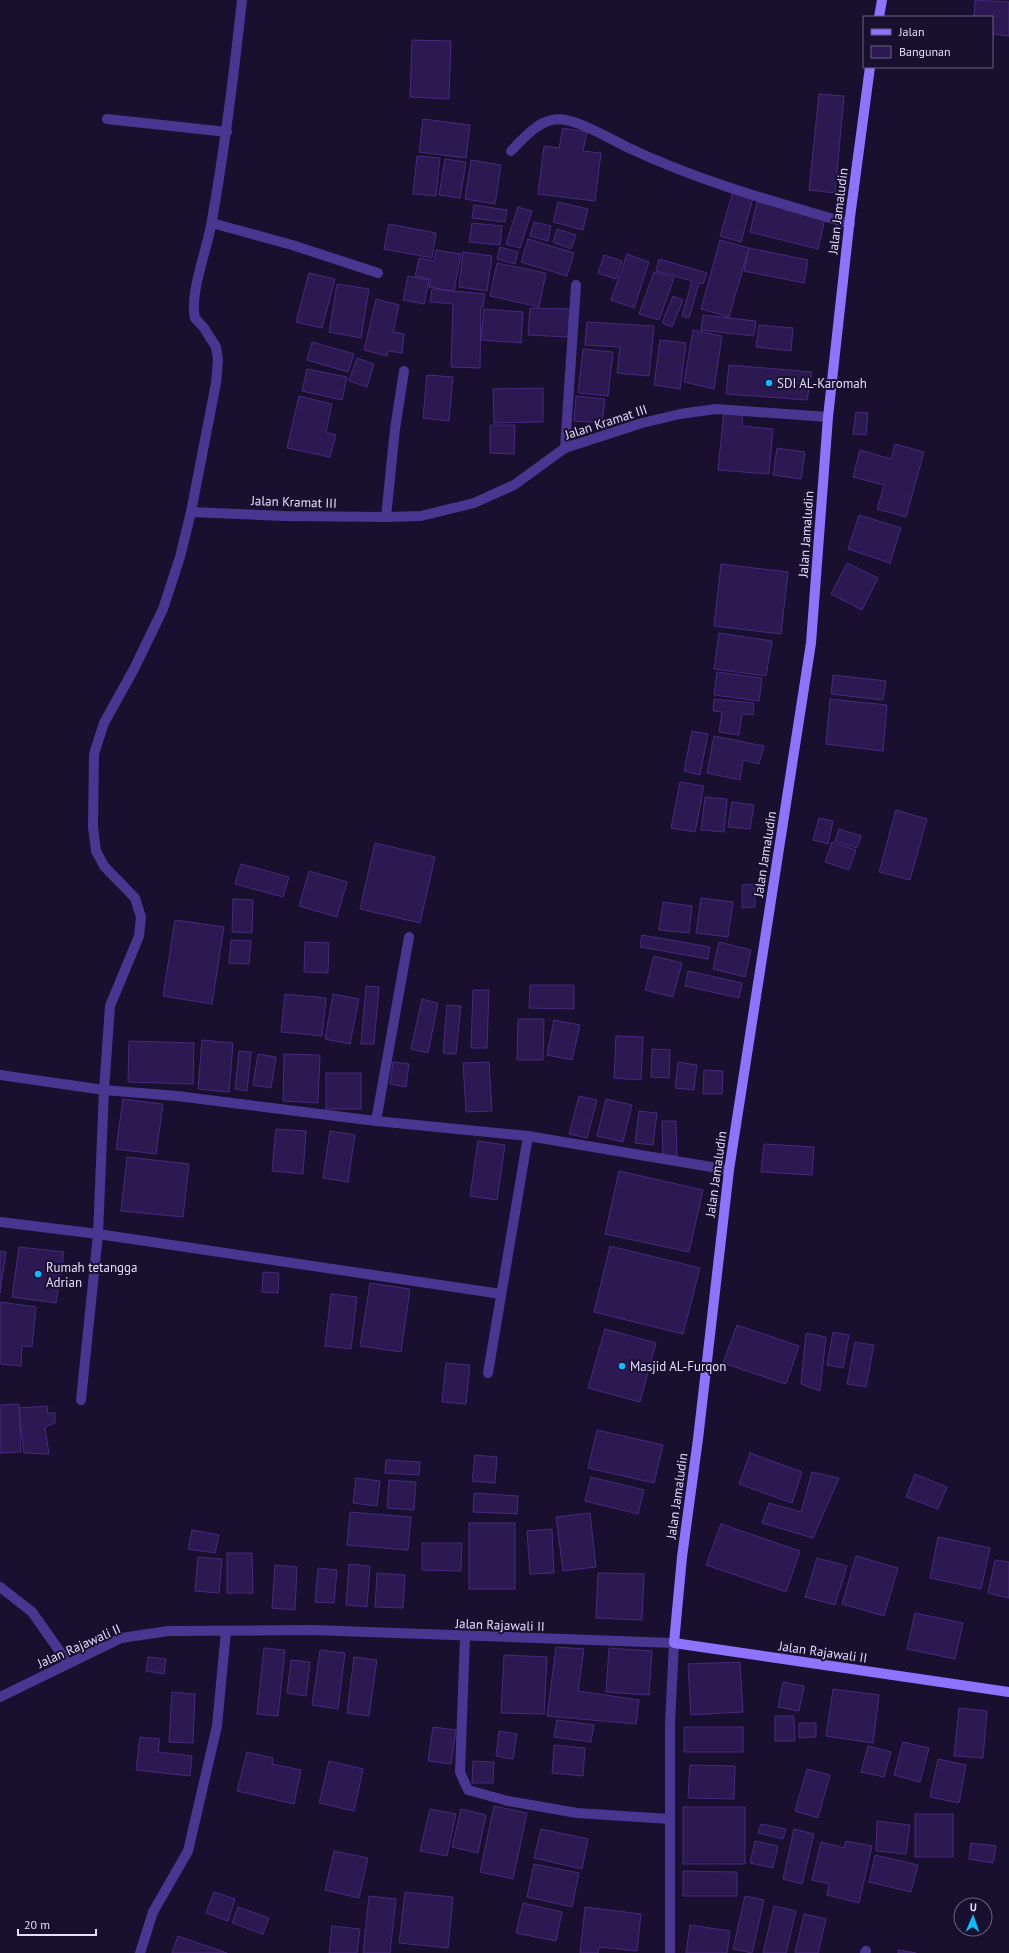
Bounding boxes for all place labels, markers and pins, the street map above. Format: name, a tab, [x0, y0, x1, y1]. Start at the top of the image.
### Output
place label: SDI AL-Karomah	[777, 375, 867, 392]
marker: SDI AL-Karomah	[764, 378, 774, 388]
place label: Rumah tetangga Adrian	[46, 1259, 137, 1291]
marker: Rumah tetangga Adrian	[33, 1269, 43, 1279]
place label: Masjid AL-Furqon	[630, 1358, 726, 1375]
marker: Masjid AL-Furqon	[617, 1361, 627, 1371]

